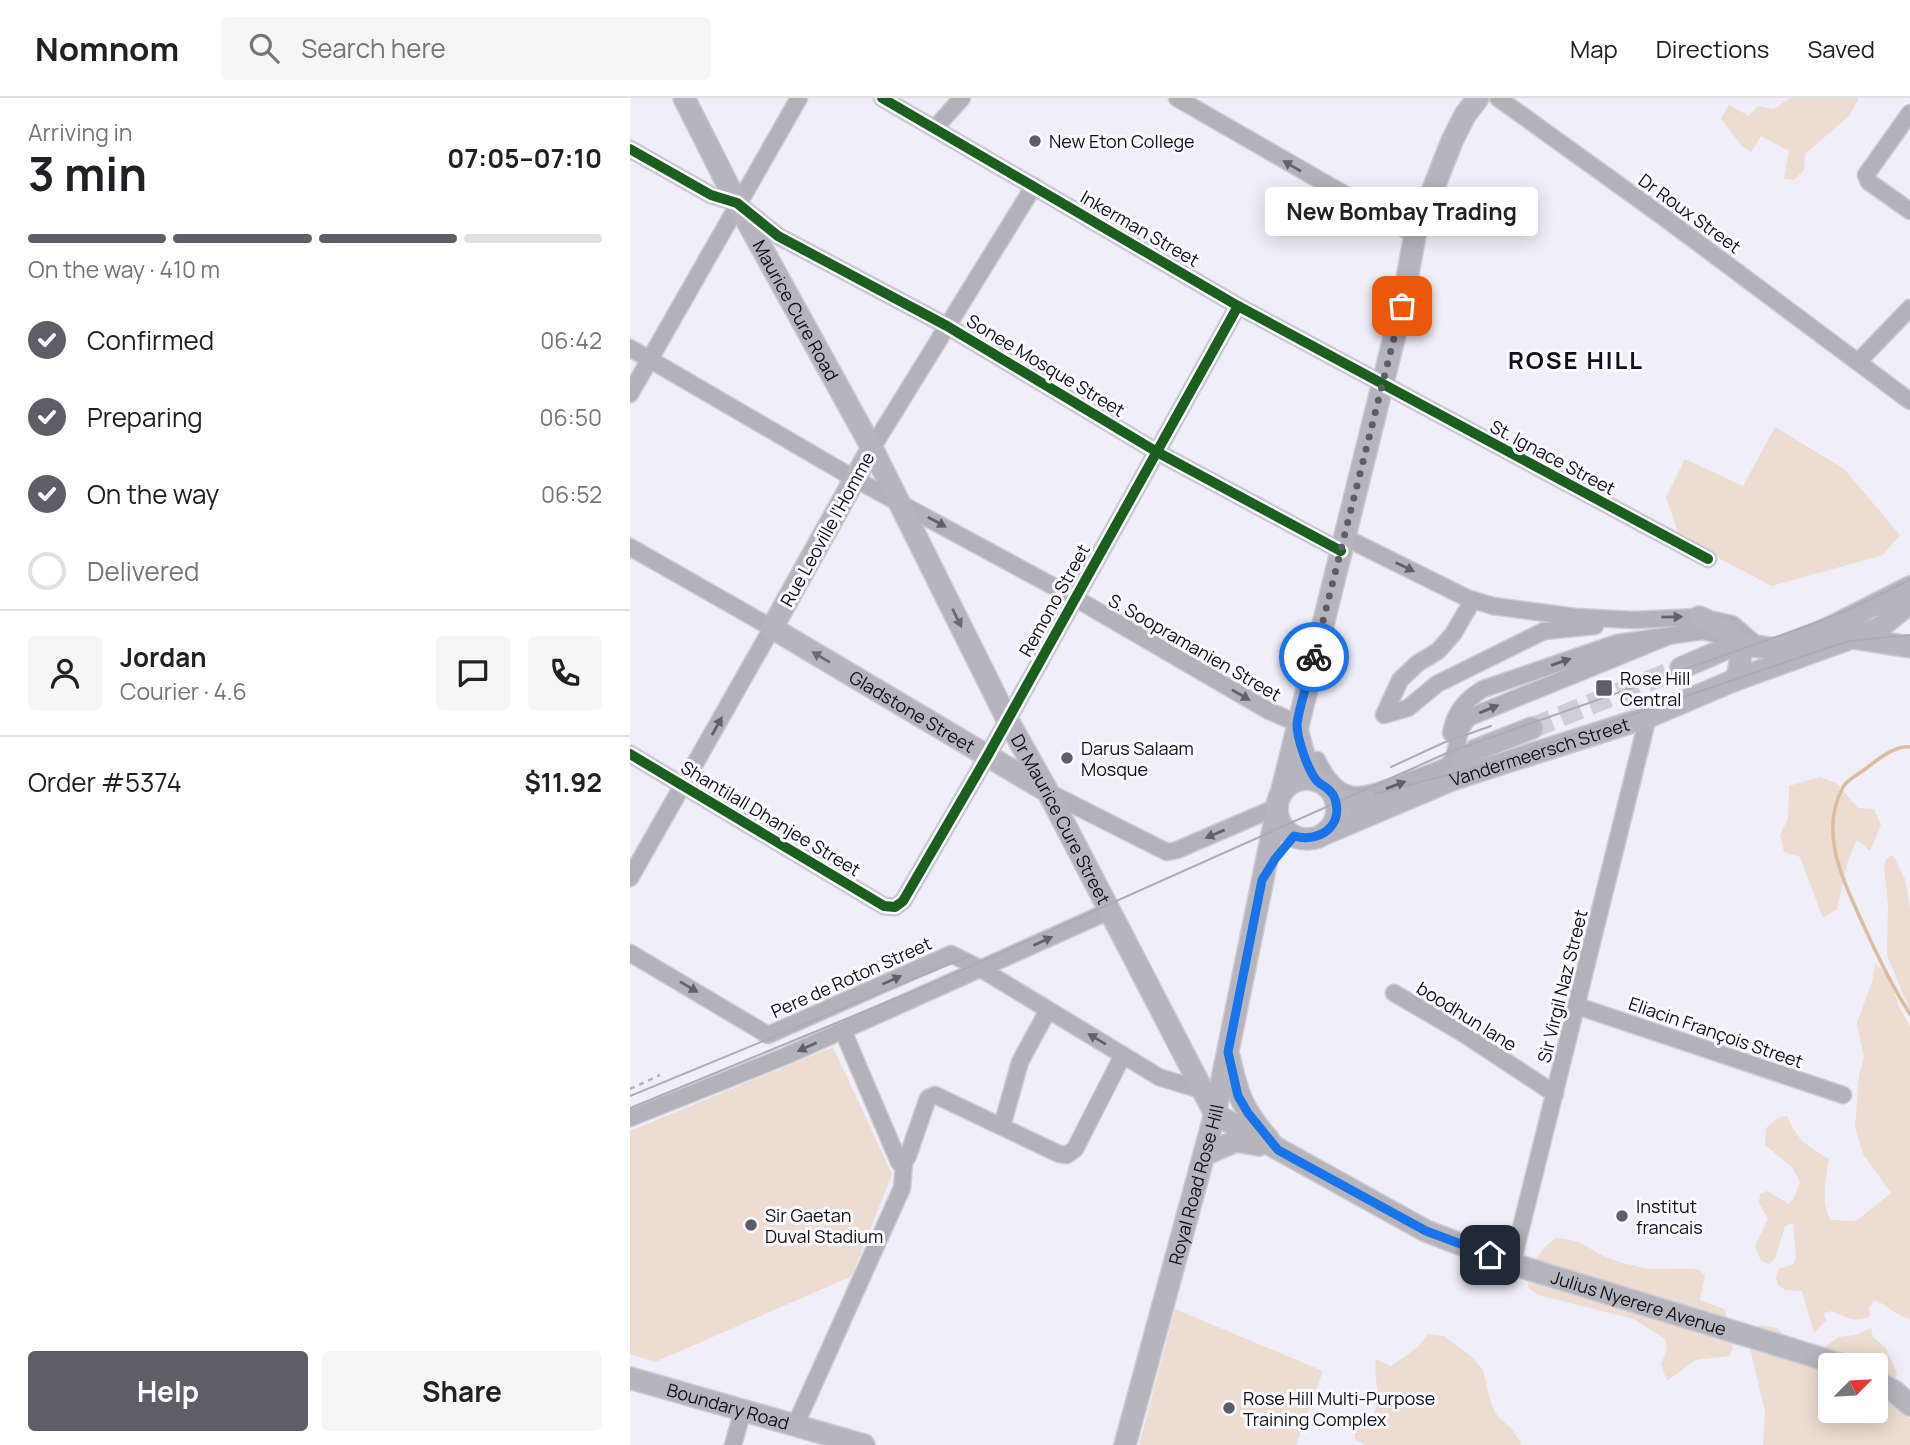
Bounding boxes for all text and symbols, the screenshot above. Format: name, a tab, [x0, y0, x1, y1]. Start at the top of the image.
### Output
search box	[221, 17, 711, 80]
text: Nomnom	[35, 26, 179, 71]
icon: search	[245, 29, 283, 67]
text: Search here	[301, 30, 446, 66]
text: Map	[1570, 32, 1618, 65]
text: Directions	[1656, 32, 1769, 65]
text: Saved	[1807, 32, 1875, 65]
text: Arriving in	[28, 116, 133, 148]
place label: New Eton College	[1049, 129, 1195, 153]
marker: New Eton College	[1027, 133, 1043, 149]
text: 07:05–07:10	[447, 140, 602, 176]
text: 3 min	[28, 142, 147, 205]
one-way arrow	[1282, 160, 1301, 172]
street label: Dr Roux Street	[1634, 168, 1746, 258]
street label: Inkerman Street	[1076, 184, 1204, 272]
callout: New Bombay Trading	[1266, 187, 1538, 236]
text: New Bombay Trading	[1286, 195, 1517, 227]
street label: Maurice Cure Road	[748, 236, 844, 385]
text: On the way · 410 m	[28, 253, 220, 285]
pin	[1372, 276, 1432, 336]
icon: bag	[1383, 287, 1421, 325]
street label: Sonee Mosque Street	[962, 308, 1130, 422]
icon: check	[28, 321, 66, 359]
text: Confirmed	[87, 322, 214, 358]
text: 06:42	[540, 324, 602, 356]
district label: ROSE HILL	[1508, 343, 1644, 376]
icon: check	[28, 398, 66, 436]
text: Preparing	[87, 399, 203, 435]
text: 06:50	[540, 401, 602, 433]
street label: St. Ignace Street	[1486, 414, 1620, 500]
street label: Rue Leoville l'Homme	[774, 447, 880, 611]
icon: check	[28, 475, 66, 513]
text: On the way	[87, 476, 219, 512]
text: 06:52	[541, 478, 602, 510]
one-way arrow	[927, 516, 947, 528]
street label: Remono Street	[1013, 539, 1095, 661]
text: Delivered	[87, 553, 199, 589]
one-way arrow	[1395, 562, 1415, 573]
street label: S. Soopramanien Street	[1104, 588, 1286, 706]
one-way arrow	[952, 608, 963, 628]
one-way arrow	[1661, 611, 1683, 623]
courier	[1279, 622, 1349, 692]
button: person	[28, 636, 102, 710]
button: chat	[436, 636, 510, 710]
button: phone	[528, 636, 602, 710]
icon: bike	[1295, 638, 1333, 676]
text: Jordan	[120, 639, 206, 675]
one-way arrow	[812, 650, 831, 663]
one-way arrow	[1551, 657, 1572, 667]
street label: Gladstone Street	[845, 665, 980, 758]
place label: Rose Hill Central	[1620, 666, 1690, 711]
text: Courier · 4.6	[120, 675, 247, 707]
marker: Rose Hill Central	[1594, 678, 1614, 698]
one-way arrow	[1232, 688, 1251, 701]
one-way arrow	[1478, 703, 1499, 714]
street label: Vandermeersch Street	[1447, 712, 1633, 792]
one-way arrow	[711, 716, 723, 736]
street label: Dr Maurice Cure Street	[1006, 730, 1116, 908]
place label: Darus Salaam Mosque	[1081, 736, 1194, 781]
marker: Darus Salaam Mosque	[1059, 750, 1075, 766]
street label: Shantilall Dhanjee Street	[677, 755, 865, 881]
text: Order #5374	[28, 764, 182, 800]
text: $11.92	[524, 764, 602, 800]
one-way arrow	[1385, 779, 1406, 790]
one-way arrow	[1204, 829, 1225, 840]
street label: Sir Virgil Naz Street	[1531, 907, 1593, 1065]
street label: Pere de Roton Street	[767, 931, 935, 1023]
one-way arrow	[1033, 935, 1053, 947]
one-way arrow	[881, 974, 902, 985]
street label: boodhun lane	[1412, 976, 1522, 1056]
one-way arrow	[679, 981, 698, 994]
street label: Eliacin François Street	[1626, 991, 1806, 1073]
one-way arrow	[1087, 1032, 1106, 1045]
one-way arrow	[797, 1041, 817, 1053]
street label: Royal Road Rose Hill	[1163, 1102, 1229, 1267]
place label: Institut francais	[1636, 1194, 1703, 1239]
place label: Sir Gaetan Duval Stadium	[765, 1203, 883, 1248]
marker: Institut francais	[1614, 1208, 1630, 1224]
marker: Sir Gaetan Duval Stadium	[743, 1217, 759, 1233]
pin	[1460, 1225, 1520, 1285]
icon: home	[1471, 1236, 1509, 1274]
street label: Julius Nyerere Avenue	[1548, 1265, 1729, 1341]
button: Help	[28, 1351, 308, 1431]
button: Share	[322, 1351, 602, 1431]
north arrow	[1818, 1353, 1888, 1423]
map controls	[1818, 1353, 1888, 1423]
street label: Boundary Road	[664, 1377, 792, 1435]
place label: Rose Hill Multi-Purpose Training Complex	[1243, 1386, 1435, 1431]
marker: Rose Hill Multi-Purpose Training Complex	[1221, 1400, 1237, 1416]

